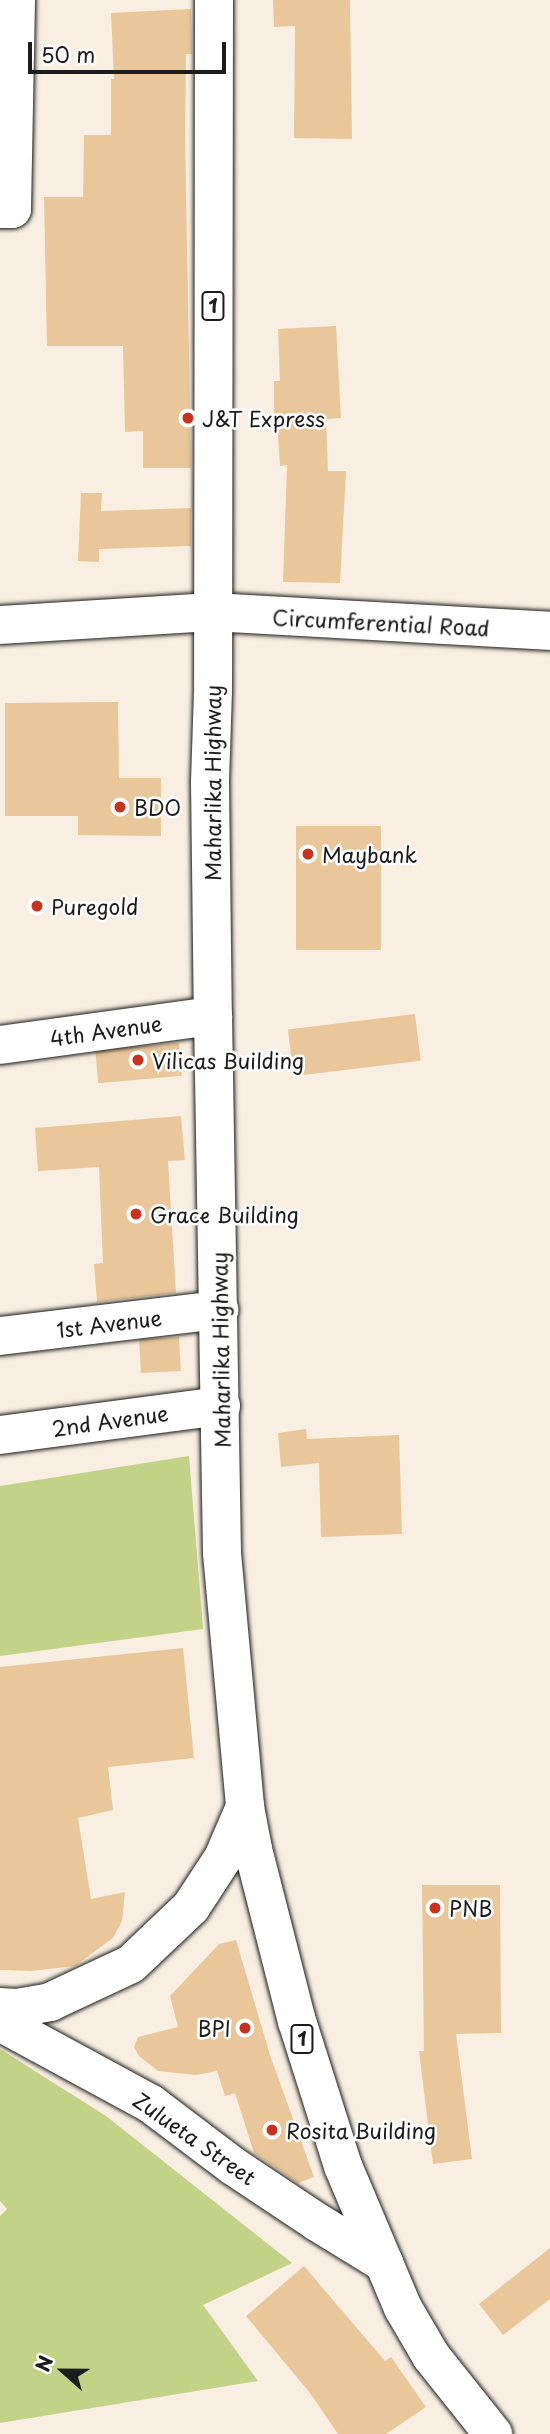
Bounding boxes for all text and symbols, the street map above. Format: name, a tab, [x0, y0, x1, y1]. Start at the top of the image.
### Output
scale bar	[32, 28, 229, 72]
text: 50 m	[41, 38, 95, 70]
road number: 1	[201, 290, 225, 322]
place label: J&T Express	[202, 405, 326, 431]
marker: J&T Express	[180, 410, 196, 426]
street label: Circumferential Road	[271, 604, 491, 640]
street label: Maharlika Highway	[199, 684, 225, 882]
place label: BDO	[134, 794, 181, 820]
marker: BDO	[112, 799, 128, 815]
place label: Maybank	[322, 841, 417, 867]
marker: Maybank	[300, 846, 316, 862]
place label: Puregold	[51, 893, 138, 919]
marker: Puregold	[29, 898, 45, 914]
street label: 4th Avenue	[48, 1010, 164, 1050]
place label: Vilicas Building	[152, 1047, 306, 1073]
marker: Vilicas Building	[130, 1052, 146, 1068]
place label: Grace Building	[150, 1201, 300, 1227]
marker: Grace Building	[128, 1206, 144, 1222]
street label: Maharlika Highway	[206, 1251, 234, 1449]
street label: 1st Avenue	[54, 1304, 164, 1342]
street label: 2nd Avenue	[50, 1399, 170, 1441]
place label: PNB	[449, 1895, 492, 1921]
marker: PNB	[427, 1900, 443, 1916]
place label: BPI	[198, 2015, 231, 2041]
marker: BPI	[237, 2020, 253, 2036]
road number: 1	[290, 2024, 314, 2054]
street label: Zulueta Street	[128, 2086, 262, 2190]
place label: Rosita Building	[286, 2117, 438, 2143]
marker: Rosita Building	[264, 2122, 280, 2138]
north arrow	[28, 2336, 98, 2406]
text: N	[28, 2351, 59, 2376]

